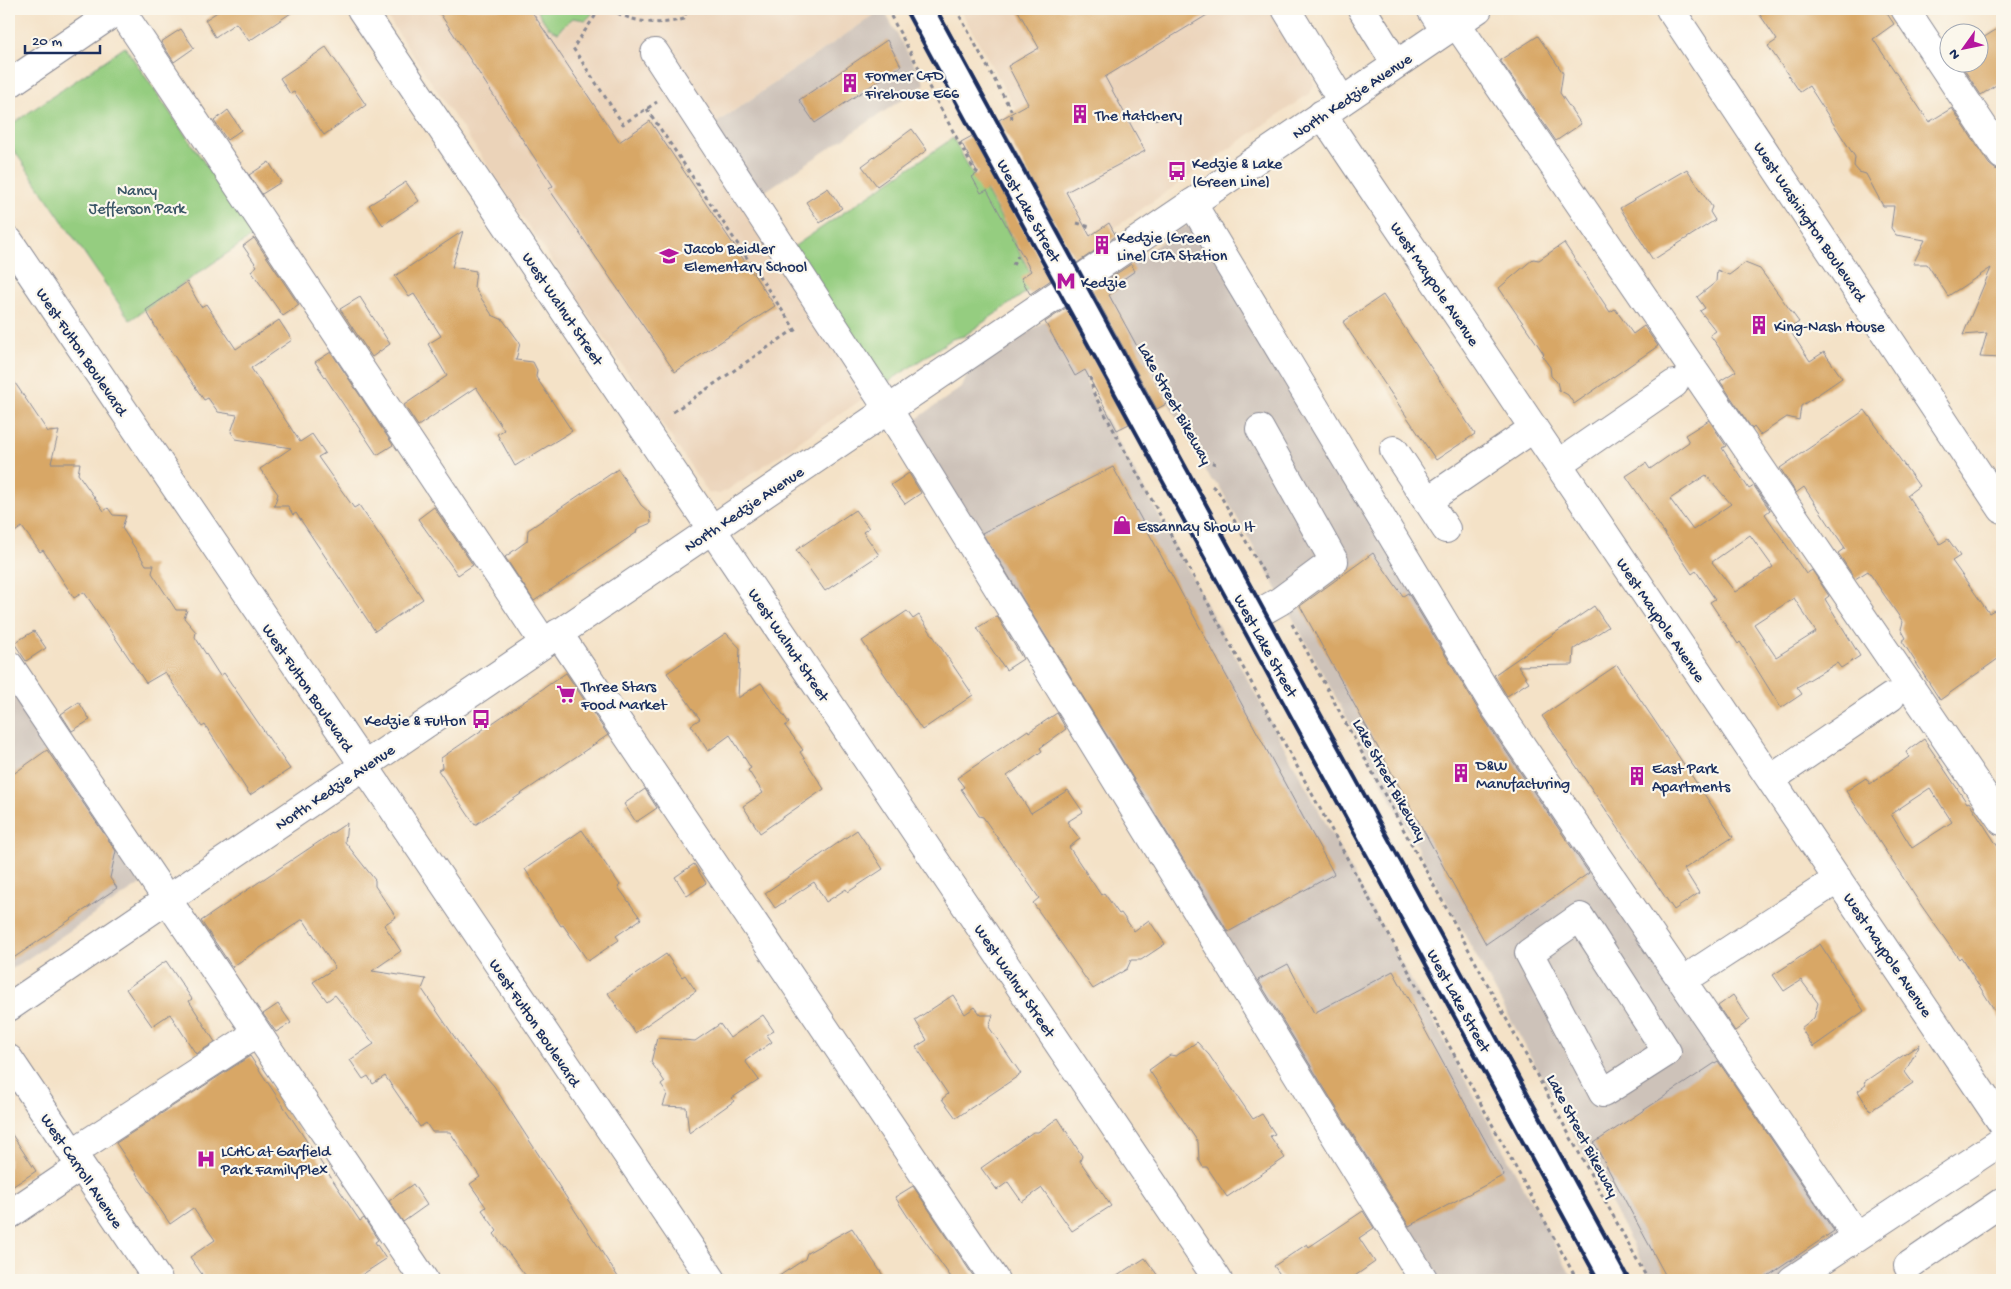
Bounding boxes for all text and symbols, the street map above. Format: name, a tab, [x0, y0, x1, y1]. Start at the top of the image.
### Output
scale bar	[25, 22, 100, 54]
north arrow	[1938, 22, 1988, 72]
text: 20 m	[32, 33, 62, 51]
text: N	[1946, 45, 1965, 62]
street label: North Kedzie Avenue	[1289, 50, 1417, 145]
place label: Former CFD Firehouse E66	[864, 68, 960, 105]
building icon: Former CFD Firehouse E66	[839, 72, 861, 94]
building icon: The Hatchery	[1069, 103, 1091, 125]
place label: The Hatchery	[1094, 108, 1182, 127]
street label: West Washington Boulevard	[1748, 140, 1869, 308]
place label: Kedzie & Lake (Green Line)	[1192, 156, 1283, 193]
street label: West Lake Street	[991, 157, 1064, 268]
bus stop icon: Kedzie & Lake (Green Line)	[1166, 160, 1188, 182]
park label: Nancy Jefferson Park	[89, 183, 187, 220]
street label: West Maypole Avenue	[1384, 219, 1482, 351]
place label: Kedzie (Green Line) CTA Station	[1117, 230, 1228, 267]
building icon: Kedzie (Green Line) CTA Station	[1091, 234, 1113, 256]
place label: Jacob Beidler Elementary School	[684, 241, 807, 278]
school or university icon: Jacob Beidler Elementary School	[658, 245, 680, 267]
street label: West Walnut Street	[516, 250, 607, 371]
metro station icon: Kedzie	[1055, 270, 1077, 292]
place label: Kedzie	[1081, 275, 1127, 294]
street label: West Fulton Boulevard	[30, 285, 131, 422]
building icon: King-Nash House	[1748, 314, 1770, 336]
place label: King-Nash House	[1774, 319, 1885, 338]
street label: Lake Street Bikeway	[1132, 340, 1214, 469]
street label: North Kedzie Avenue	[681, 463, 809, 558]
shop icon: Essannay Show It	[1111, 514, 1133, 536]
place label: Essannay Show It	[1137, 519, 1256, 538]
street label: West Maypole Avenue	[1610, 555, 1708, 687]
street label: West Walnut Street	[742, 586, 833, 707]
street label: West Lake Street	[1228, 592, 1301, 703]
street label: West Fulton Boulevard	[256, 621, 357, 758]
place label: Three Stars Food Market	[580, 679, 668, 716]
supermarket icon: Three Stars Food Market	[555, 683, 577, 705]
bus stop icon: Kedzie & Fulton	[470, 708, 492, 730]
place label: Kedzie & Fulton	[364, 713, 466, 732]
street label: Lake Street Bikeway	[1347, 716, 1429, 845]
street label: North Kedzie Avenue	[272, 741, 400, 836]
place label: D&W Manufacturing	[1475, 758, 1570, 795]
place label: East Park Apartments	[1652, 761, 1731, 798]
building icon: D&W Manufacturing	[1450, 762, 1472, 784]
building icon: East Park Apartments	[1626, 765, 1648, 787]
street label: West Maypole Avenue	[1837, 890, 1935, 1022]
street label: West Walnut Street	[968, 922, 1059, 1043]
street label: West Lake Street	[1421, 947, 1494, 1058]
street label: West Fulton Boulevard	[483, 956, 584, 1093]
street label: Lake Street Bikeway	[1540, 1072, 1621, 1202]
street label: West Carroll Avenue	[35, 1111, 126, 1234]
place label: LCHC at Garfield Park FamilyPlex	[220, 1144, 332, 1181]
hospital icon: LCHC at Garfield Park FamilyPlex	[195, 1148, 217, 1170]

